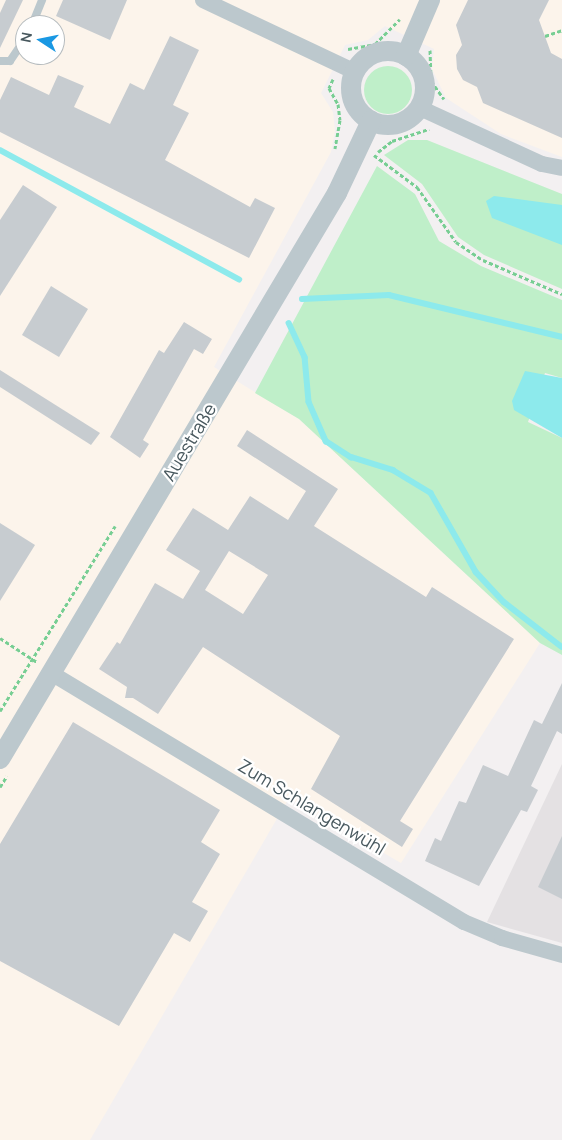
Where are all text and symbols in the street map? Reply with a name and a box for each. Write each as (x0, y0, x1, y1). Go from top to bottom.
north arrow (15, 15, 65, 65)
text: N (15, 30, 36, 44)
street label: Auestraße (157, 399, 221, 485)
street label: Zum Schlangenwühl (234, 754, 390, 860)

